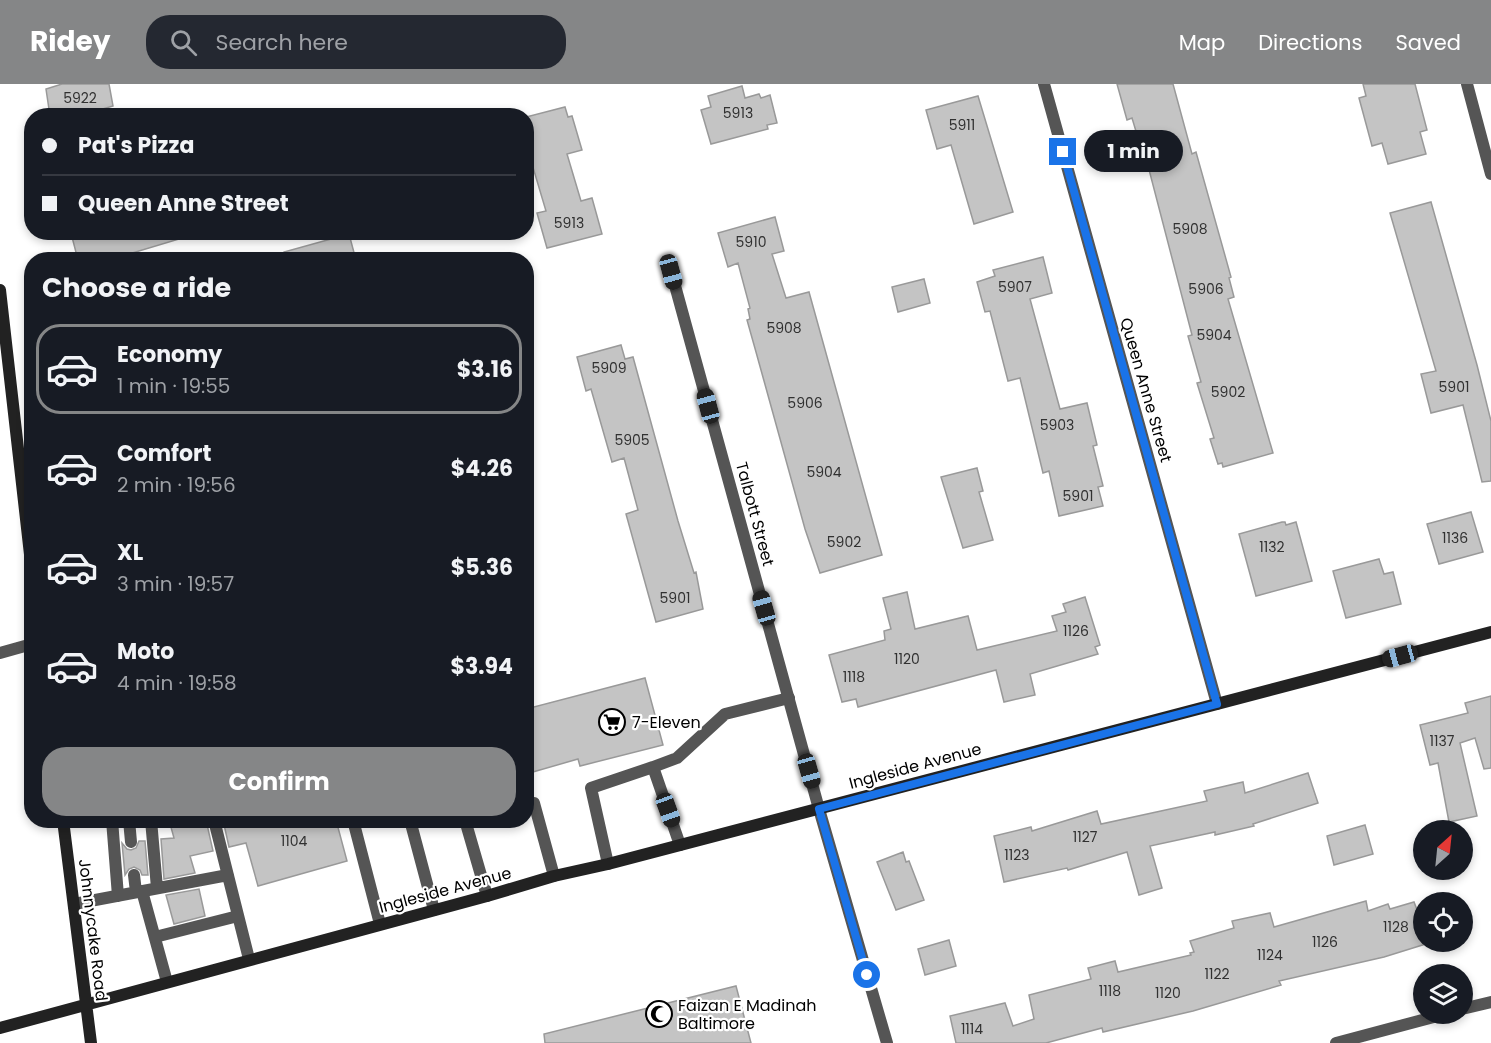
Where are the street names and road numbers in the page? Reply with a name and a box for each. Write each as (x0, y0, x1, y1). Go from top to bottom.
street label: Queen Anne Street (1114, 315, 1178, 465)
street label: Talbott Street (730, 459, 780, 569)
street label: Ingleside Avenue (846, 737, 984, 795)
street label: Johnnycake Road (73, 858, 113, 1002)
street label: Ingleside Avenue (376, 861, 514, 919)

